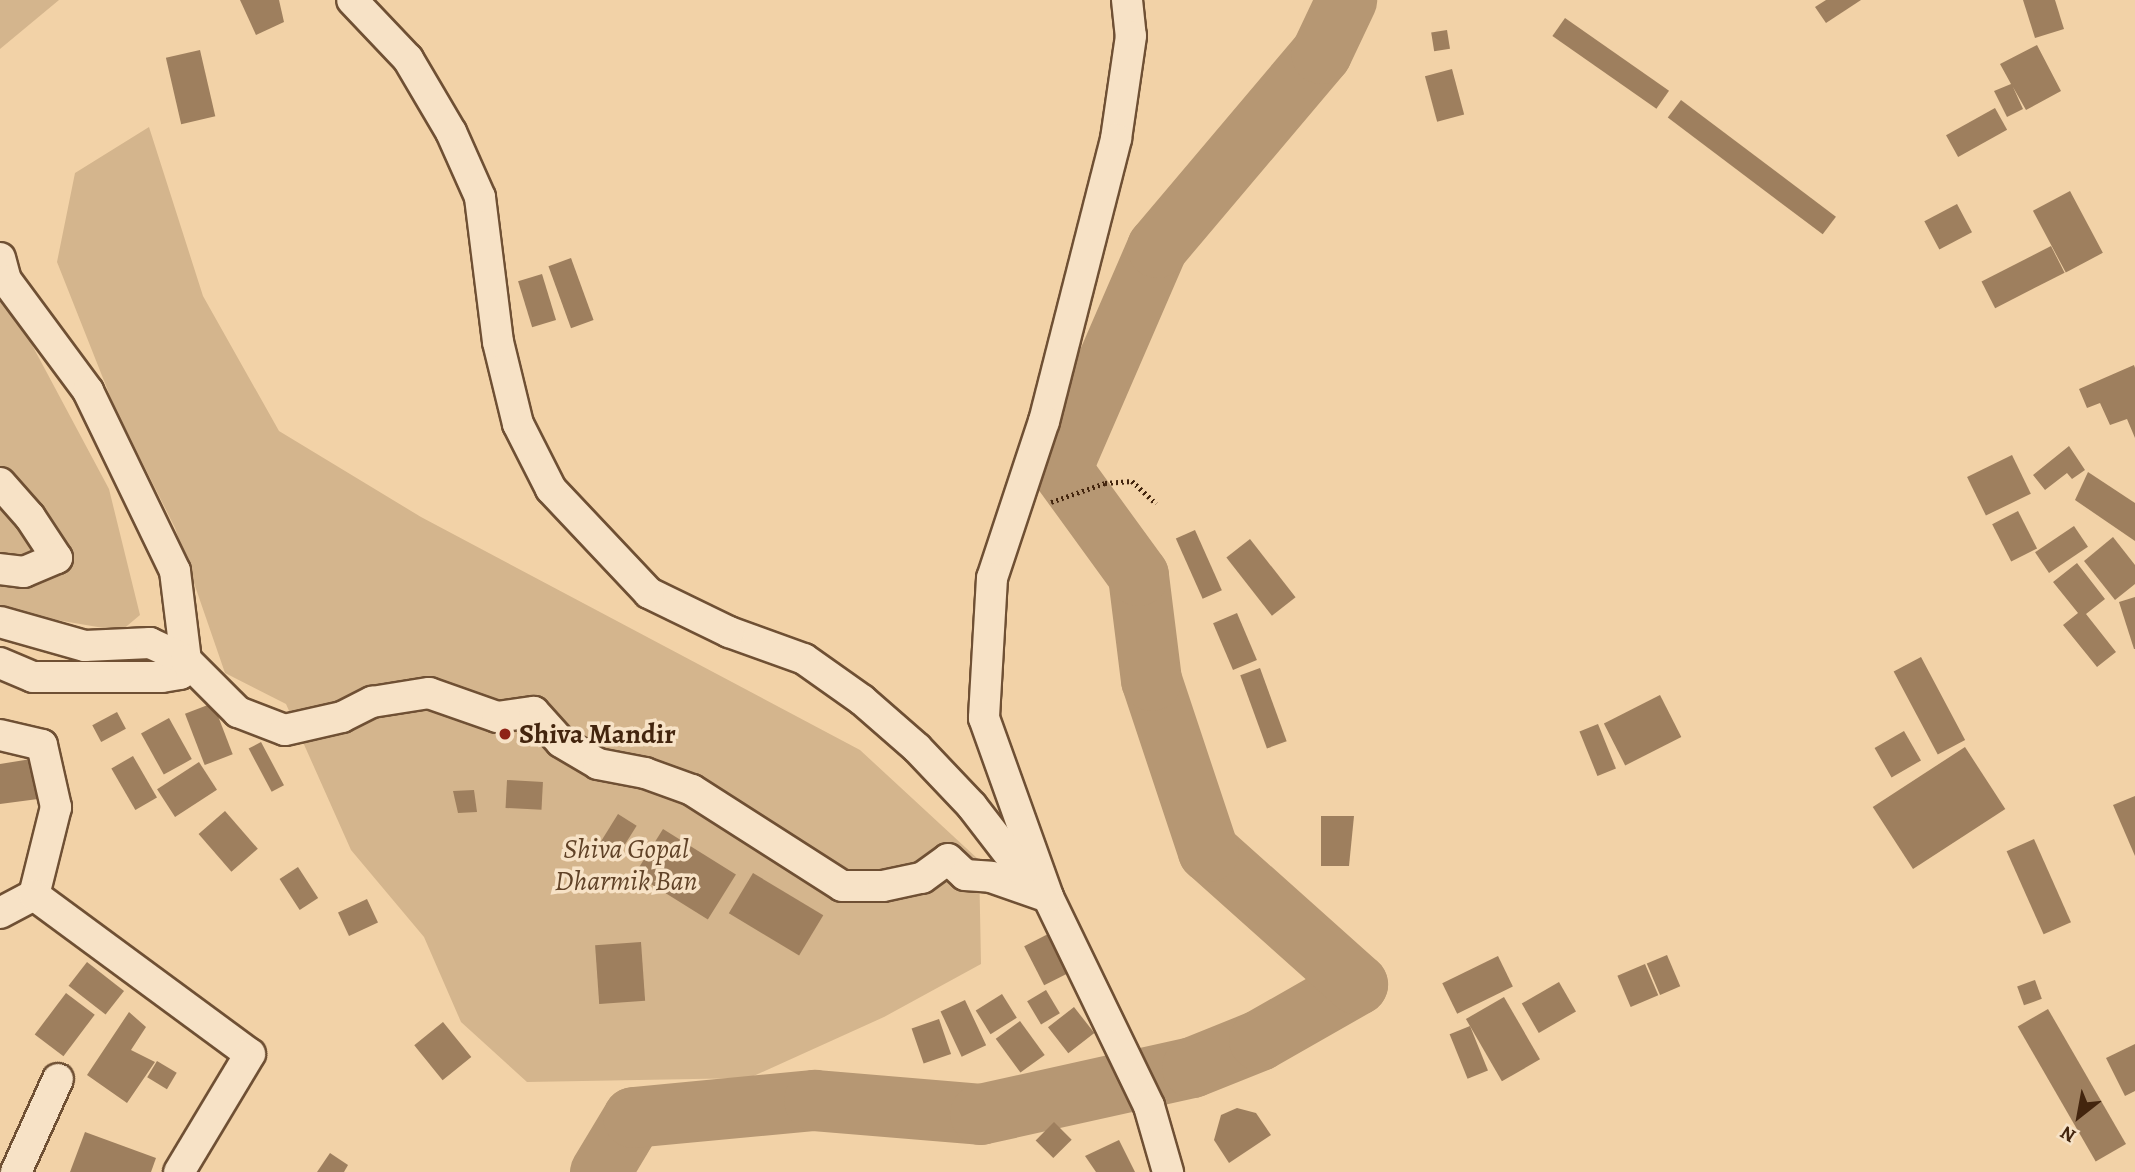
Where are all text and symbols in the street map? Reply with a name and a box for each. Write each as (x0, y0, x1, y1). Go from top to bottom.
place label: Shiva Mandir (519, 717, 676, 751)
marker: Shiva Mandir (497, 726, 513, 742)
park label: Shiva Gopal Dharmik Ban (555, 832, 697, 898)
north arrow (2044, 1081, 2114, 1151)
text: N (2056, 1119, 2081, 1149)

